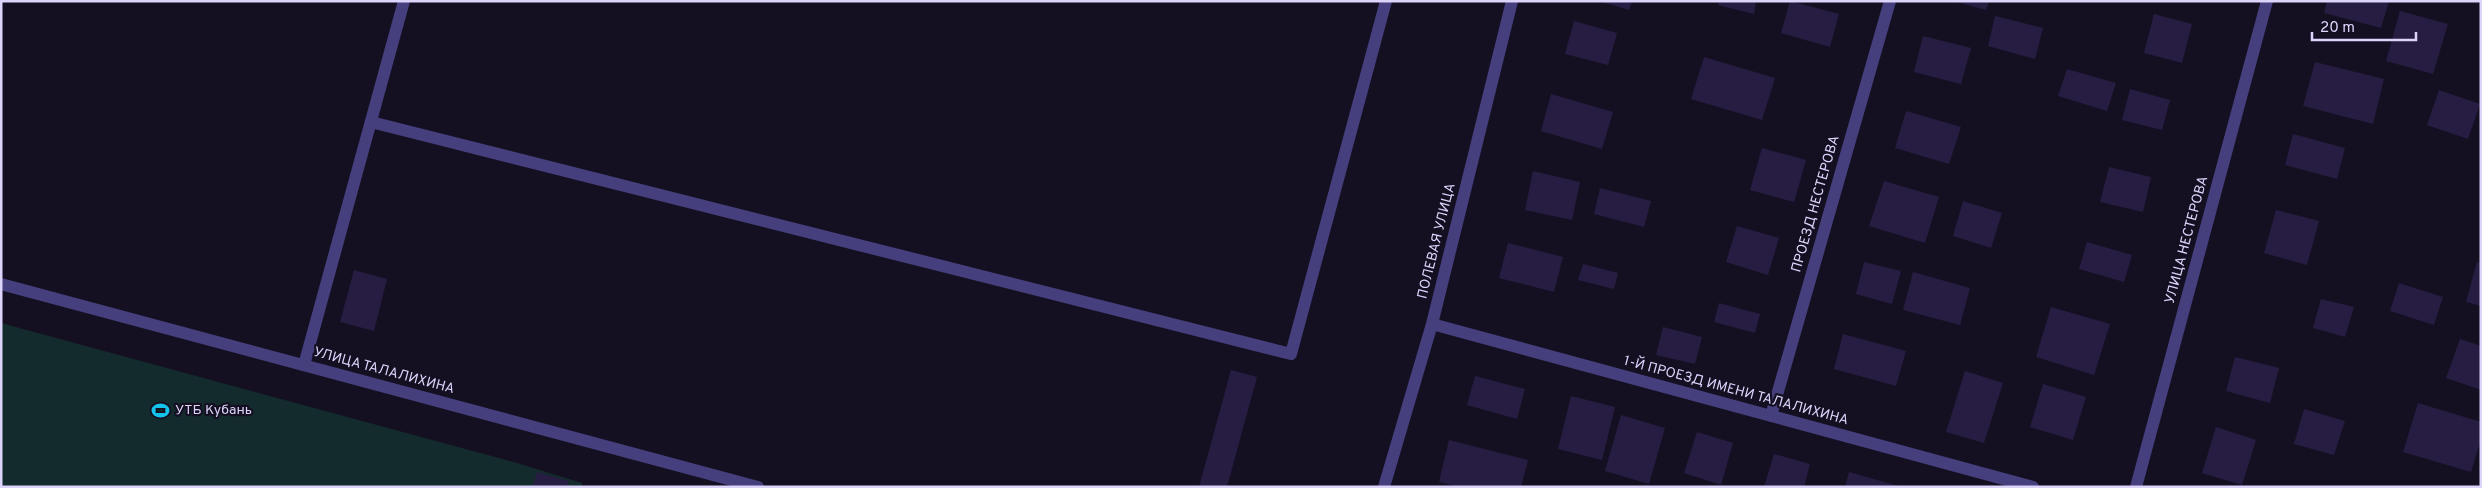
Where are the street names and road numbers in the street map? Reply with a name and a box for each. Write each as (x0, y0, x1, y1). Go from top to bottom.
street label: ПРОЕЗД НЕСТЕРОВА (1788, 134, 1844, 274)
street label: УЛИЦА НЕСТЕРОВА (2162, 174, 2212, 306)
street label: ПОЛЕВАЯ УЛИЦА (1414, 181, 1460, 301)
street label: УЛИЦА ТАЛАЛИХИНА (312, 344, 456, 398)
street label: 1-Й ПРОЕЗД ИМЕНИ ТАЛАЛИХИНА (1622, 352, 1850, 429)

